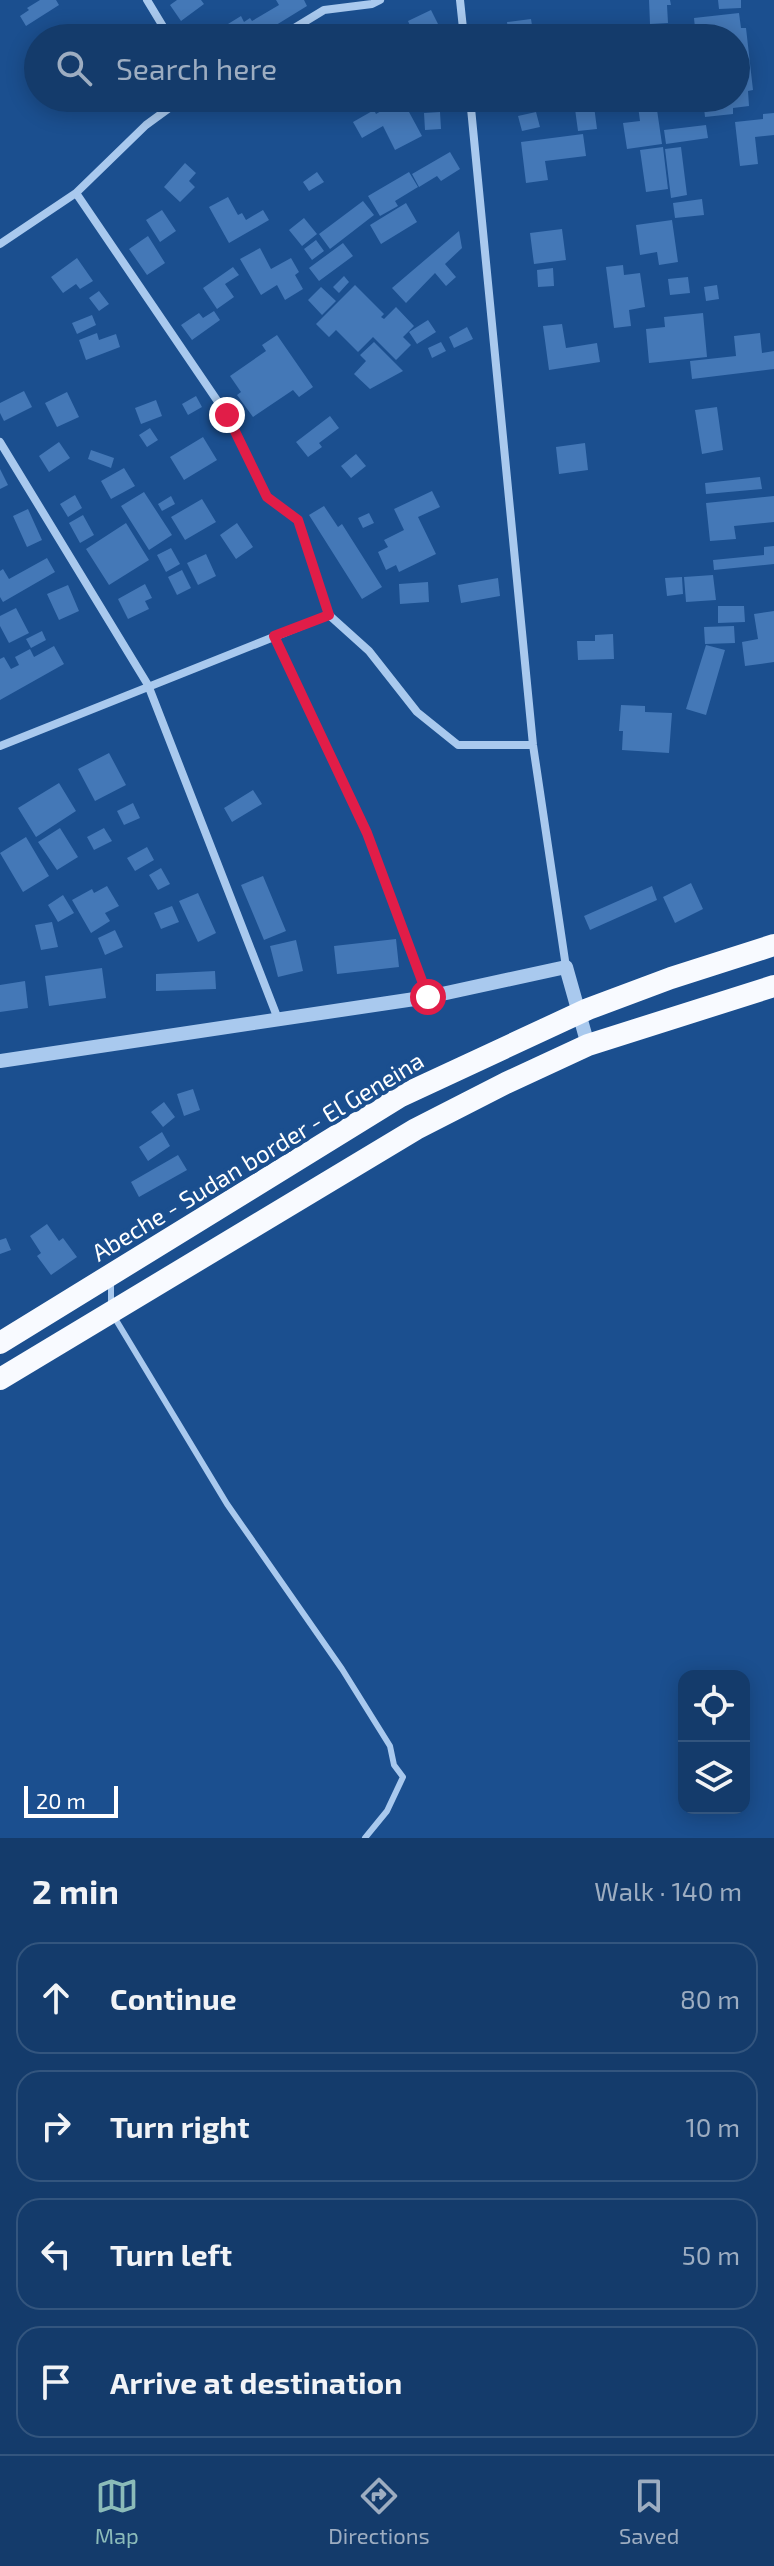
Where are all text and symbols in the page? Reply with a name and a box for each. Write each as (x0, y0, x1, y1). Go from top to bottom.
search box (24, 24, 750, 112)
icon: search (52, 46, 96, 90)
text: Search here (116, 50, 277, 86)
route end (209, 397, 245, 433)
route start (410, 979, 446, 1015)
street label: Abeche - Sudan border - El Geneina (86, 1045, 428, 1267)
map controls (678, 1670, 750, 1814)
button: locate (678, 1670, 750, 1742)
button: layers (678, 1742, 750, 1814)
scale bar (24, 1782, 118, 1818)
text: 20 m (36, 1787, 86, 1813)
text: 2 min (32, 1870, 119, 1911)
text: Walk · 140 m (594, 1875, 742, 1906)
icon: ahead (34, 1976, 78, 2020)
text: Continue (110, 1980, 237, 2016)
text: 80 m (680, 1983, 740, 2014)
icon: right (34, 2104, 78, 2148)
text: Turn right (110, 2108, 250, 2144)
text: 10 m (685, 2111, 740, 2142)
icon: left (34, 2232, 78, 2276)
text: Turn left (110, 2236, 232, 2272)
text: 50 m (682, 2239, 740, 2270)
icon: arrive (34, 2360, 78, 2404)
text: Arrive at destination (110, 2364, 402, 2400)
tab: Map (95, 2474, 139, 2548)
tab: Directions (328, 2474, 430, 2548)
tab: Saved (619, 2474, 679, 2548)

